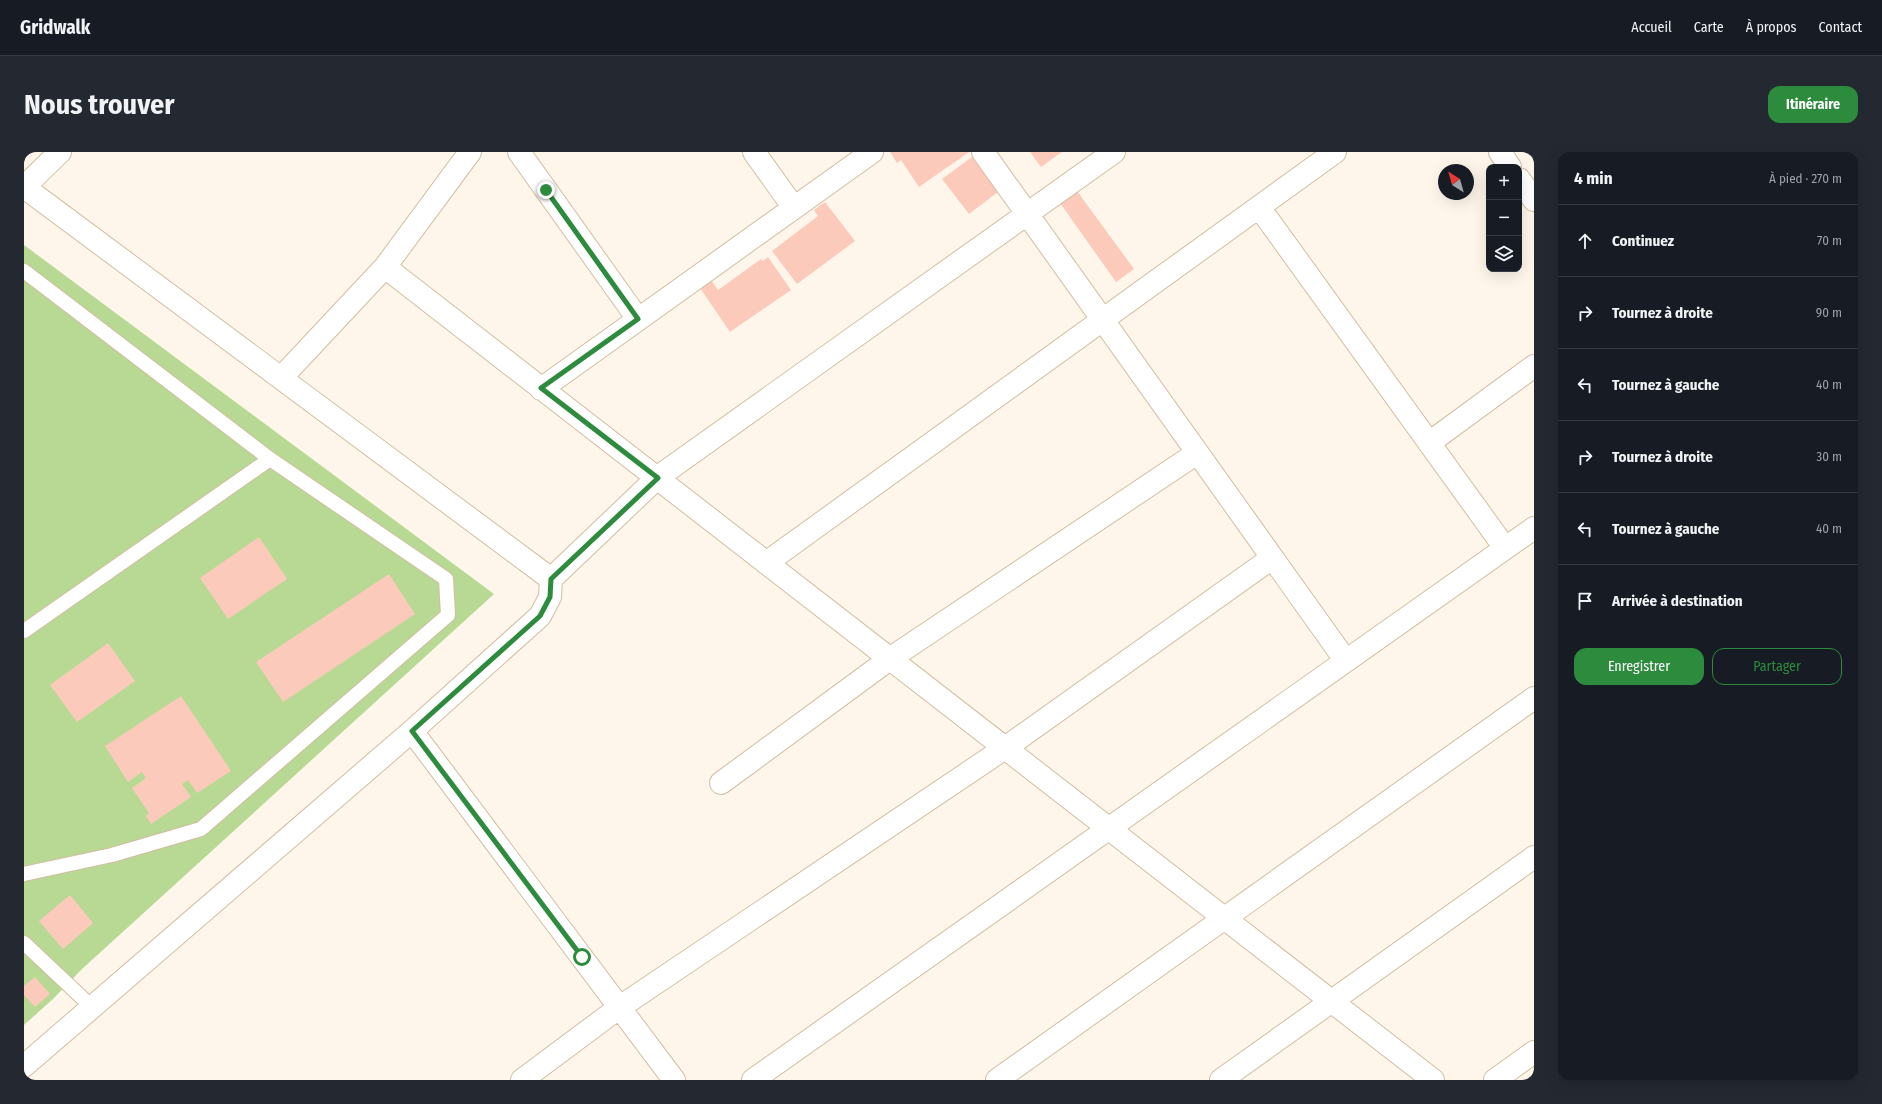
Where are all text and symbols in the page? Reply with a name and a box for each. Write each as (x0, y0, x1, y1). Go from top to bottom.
text: Gridwalk (20, 16, 90, 39)
text: Accueil (1631, 19, 1672, 36)
text: Carte (1694, 19, 1724, 36)
text: À propos (1746, 19, 1797, 36)
text: Contact (1819, 19, 1862, 36)
button: Itinéraire (1768, 86, 1858, 123)
text: Nous trouver (24, 88, 175, 121)
north arrow (1438, 164, 1474, 200)
map controls (1486, 164, 1522, 272)
button: + (1486, 164, 1522, 200)
text: 4 min (1574, 168, 1613, 189)
text: À pied · 270 m (1769, 171, 1842, 186)
route end (537, 181, 555, 199)
button: − (1486, 200, 1522, 236)
icon: ahead (1574, 230, 1596, 252)
text: Continuez (1612, 232, 1674, 250)
text: 70 m (1817, 233, 1842, 248)
button: layers (1486, 236, 1522, 272)
icon: right (1574, 302, 1596, 324)
text: Tournez à droite (1612, 304, 1713, 322)
text: 90 m (1816, 305, 1842, 320)
icon: left (1574, 374, 1596, 396)
text: Tournez à gauche (1612, 376, 1719, 394)
text: 40 m (1816, 377, 1842, 392)
icon: right (1574, 446, 1596, 468)
text: Tournez à droite (1612, 448, 1713, 466)
text: 30 m (1816, 449, 1842, 464)
icon: left (1574, 518, 1596, 540)
text: Tournez à gauche (1612, 520, 1719, 538)
text: 40 m (1816, 521, 1842, 536)
icon: arrive (1574, 590, 1596, 612)
text: Arrivée à destination (1612, 592, 1743, 610)
button: Enregistrer (1574, 648, 1704, 685)
button: Partager (1712, 648, 1842, 685)
route start (573, 948, 591, 966)

